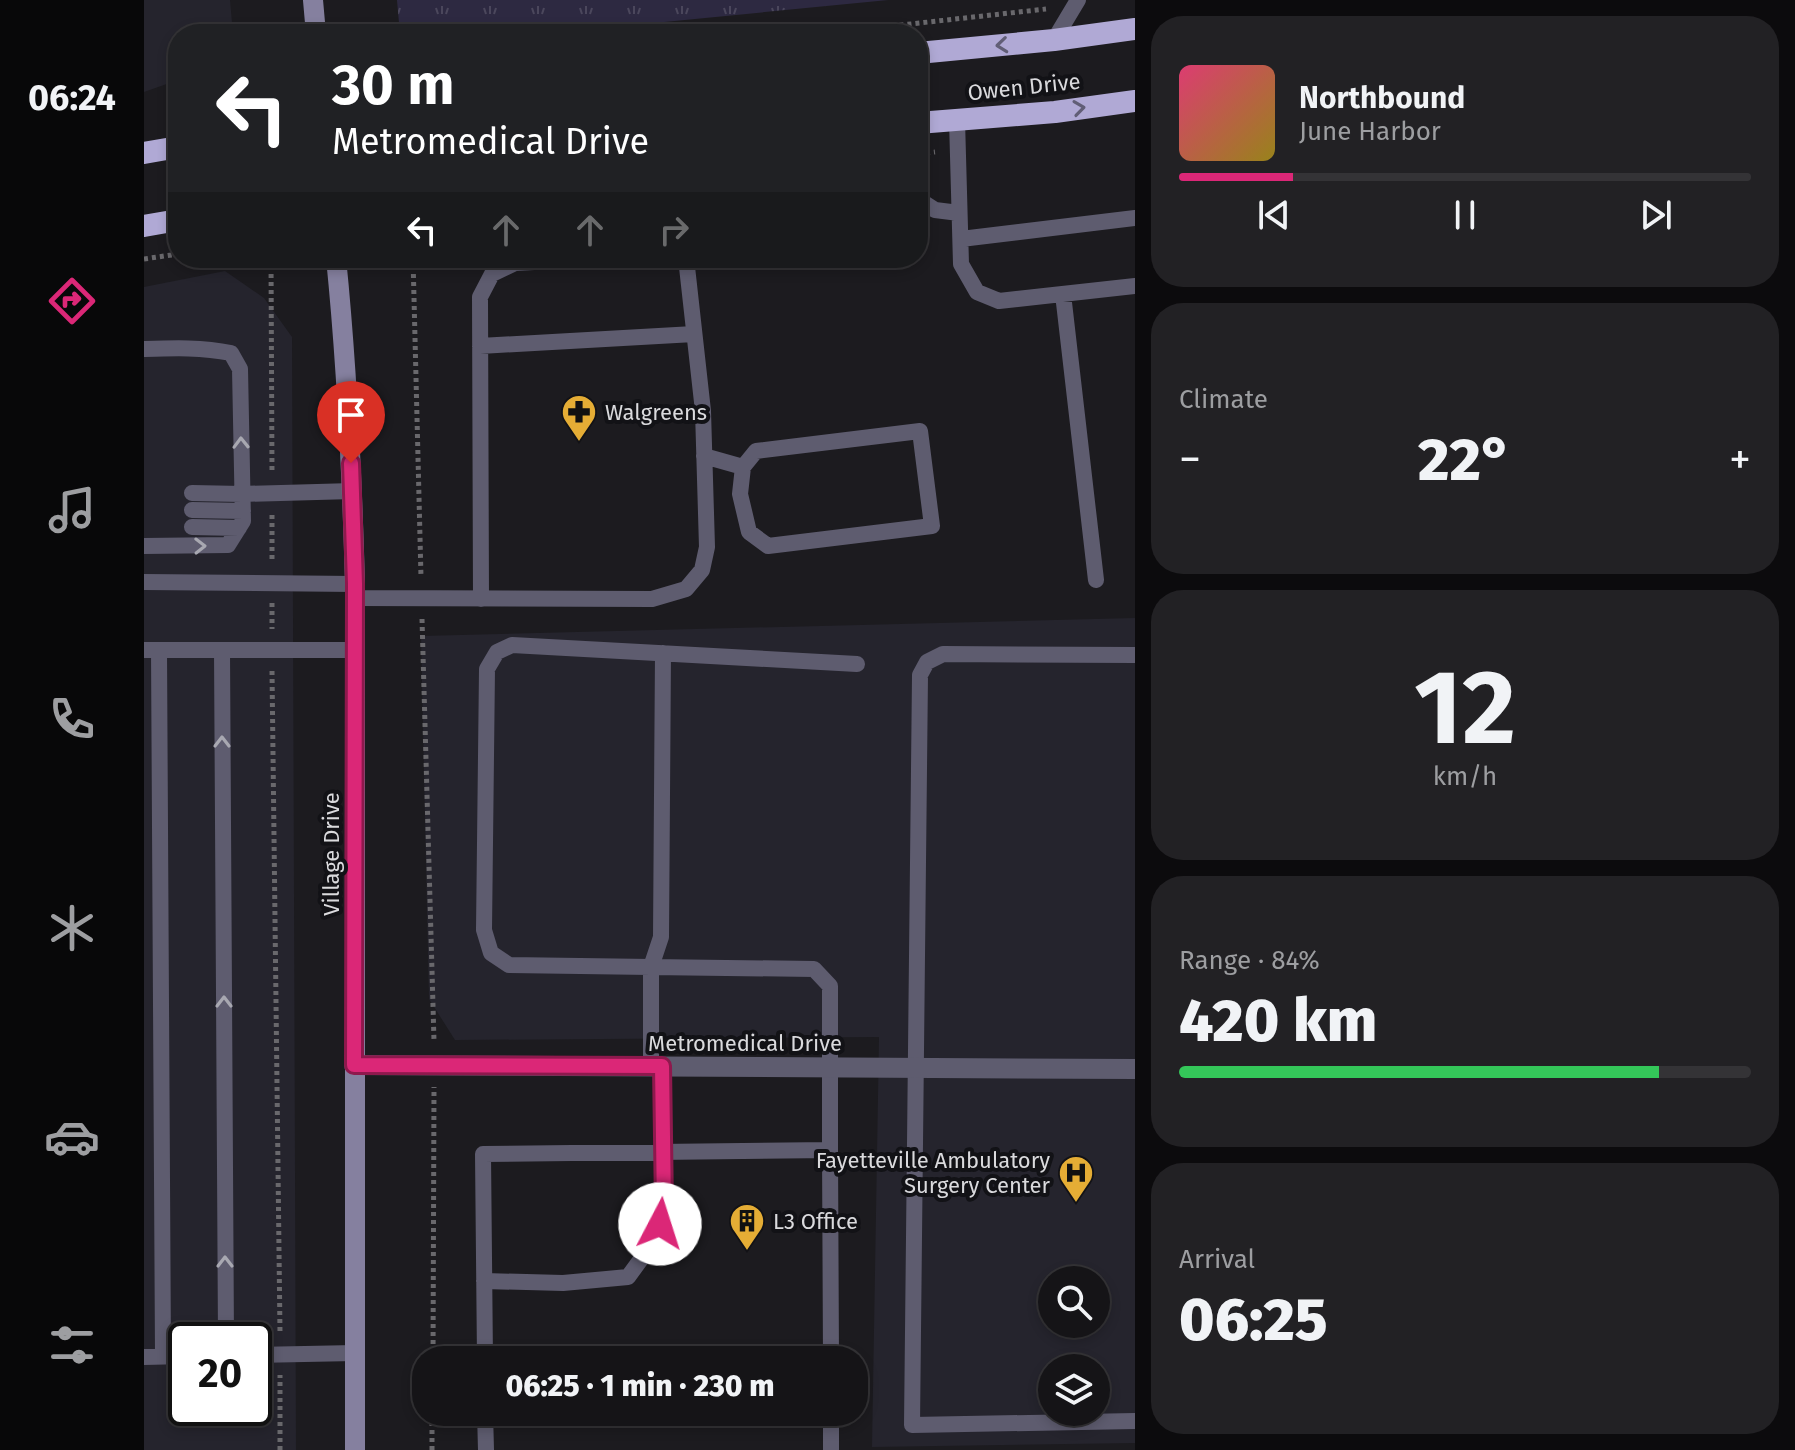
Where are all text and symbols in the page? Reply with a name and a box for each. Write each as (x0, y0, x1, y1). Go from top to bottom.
one-way arrow (995, 36, 1008, 53)
text: 30 m (332, 52, 454, 119)
icon: left (200, 56, 304, 160)
street label: Owen Drive (966, 68, 1082, 106)
text: 06:24 (28, 76, 116, 120)
text: Northbound (1299, 80, 1465, 116)
one-way arrow (1073, 100, 1086, 117)
text: June Harbor (1299, 116, 1441, 147)
text: Metromedical Drive (332, 120, 649, 164)
icon: previous (1252, 193, 1296, 237)
icon: pause (1443, 193, 1487, 237)
icon: next (1634, 193, 1678, 237)
icon: left (400, 208, 444, 252)
icon: ahead (484, 208, 528, 252)
icon: ahead (568, 208, 612, 252)
icon: right (652, 208, 696, 252)
icon: directions (44, 273, 100, 329)
pin (317, 381, 385, 463)
text: Climate (1179, 384, 1268, 415)
icon: arrive (329, 393, 373, 437)
pharmacy icon: Walgreens (560, 393, 598, 443)
place label: Walgreens (605, 399, 707, 426)
text: 22° (1418, 424, 1512, 496)
text: − (1179, 433, 1201, 486)
text: + (1729, 433, 1751, 486)
one-way arrow (233, 436, 250, 449)
icon: music (44, 482, 100, 538)
one-way arrow (194, 537, 207, 554)
text: 12 (1414, 646, 1516, 771)
icon: phone (44, 691, 100, 747)
one-way arrow (213, 735, 231, 748)
text: km/h (1433, 761, 1497, 792)
street label: Village Drive (318, 792, 345, 916)
icon: climate (44, 900, 100, 956)
text: Range · 84% (1179, 945, 1320, 976)
text: 420 km (1179, 985, 1377, 1057)
one-way arrow (215, 995, 233, 1008)
street label: Metromedical Drive (648, 1030, 842, 1057)
icon: car (44, 1109, 100, 1165)
place label: Fayetteville Ambulatory Surgery Center (816, 1147, 1050, 1199)
hospital icon: Fayetteville Ambulatory Surgery Center (1057, 1154, 1095, 1204)
position arrow (618, 1182, 702, 1266)
building icon: L3 Office (728, 1202, 766, 1252)
place label: L3 Office (773, 1208, 858, 1235)
text: Arrival (1179, 1244, 1255, 1275)
one-way arrow (216, 1255, 234, 1268)
map controls (1038, 1266, 1110, 1426)
button: search (1038, 1266, 1110, 1338)
text: 06:25 (1179, 1284, 1328, 1356)
icon: filters (44, 1317, 100, 1373)
speed limit sign: 20 (168, 1322, 272, 1426)
button: layers (1038, 1354, 1110, 1426)
text: 06:25 · 1 min · 230 m (505, 1368, 775, 1404)

